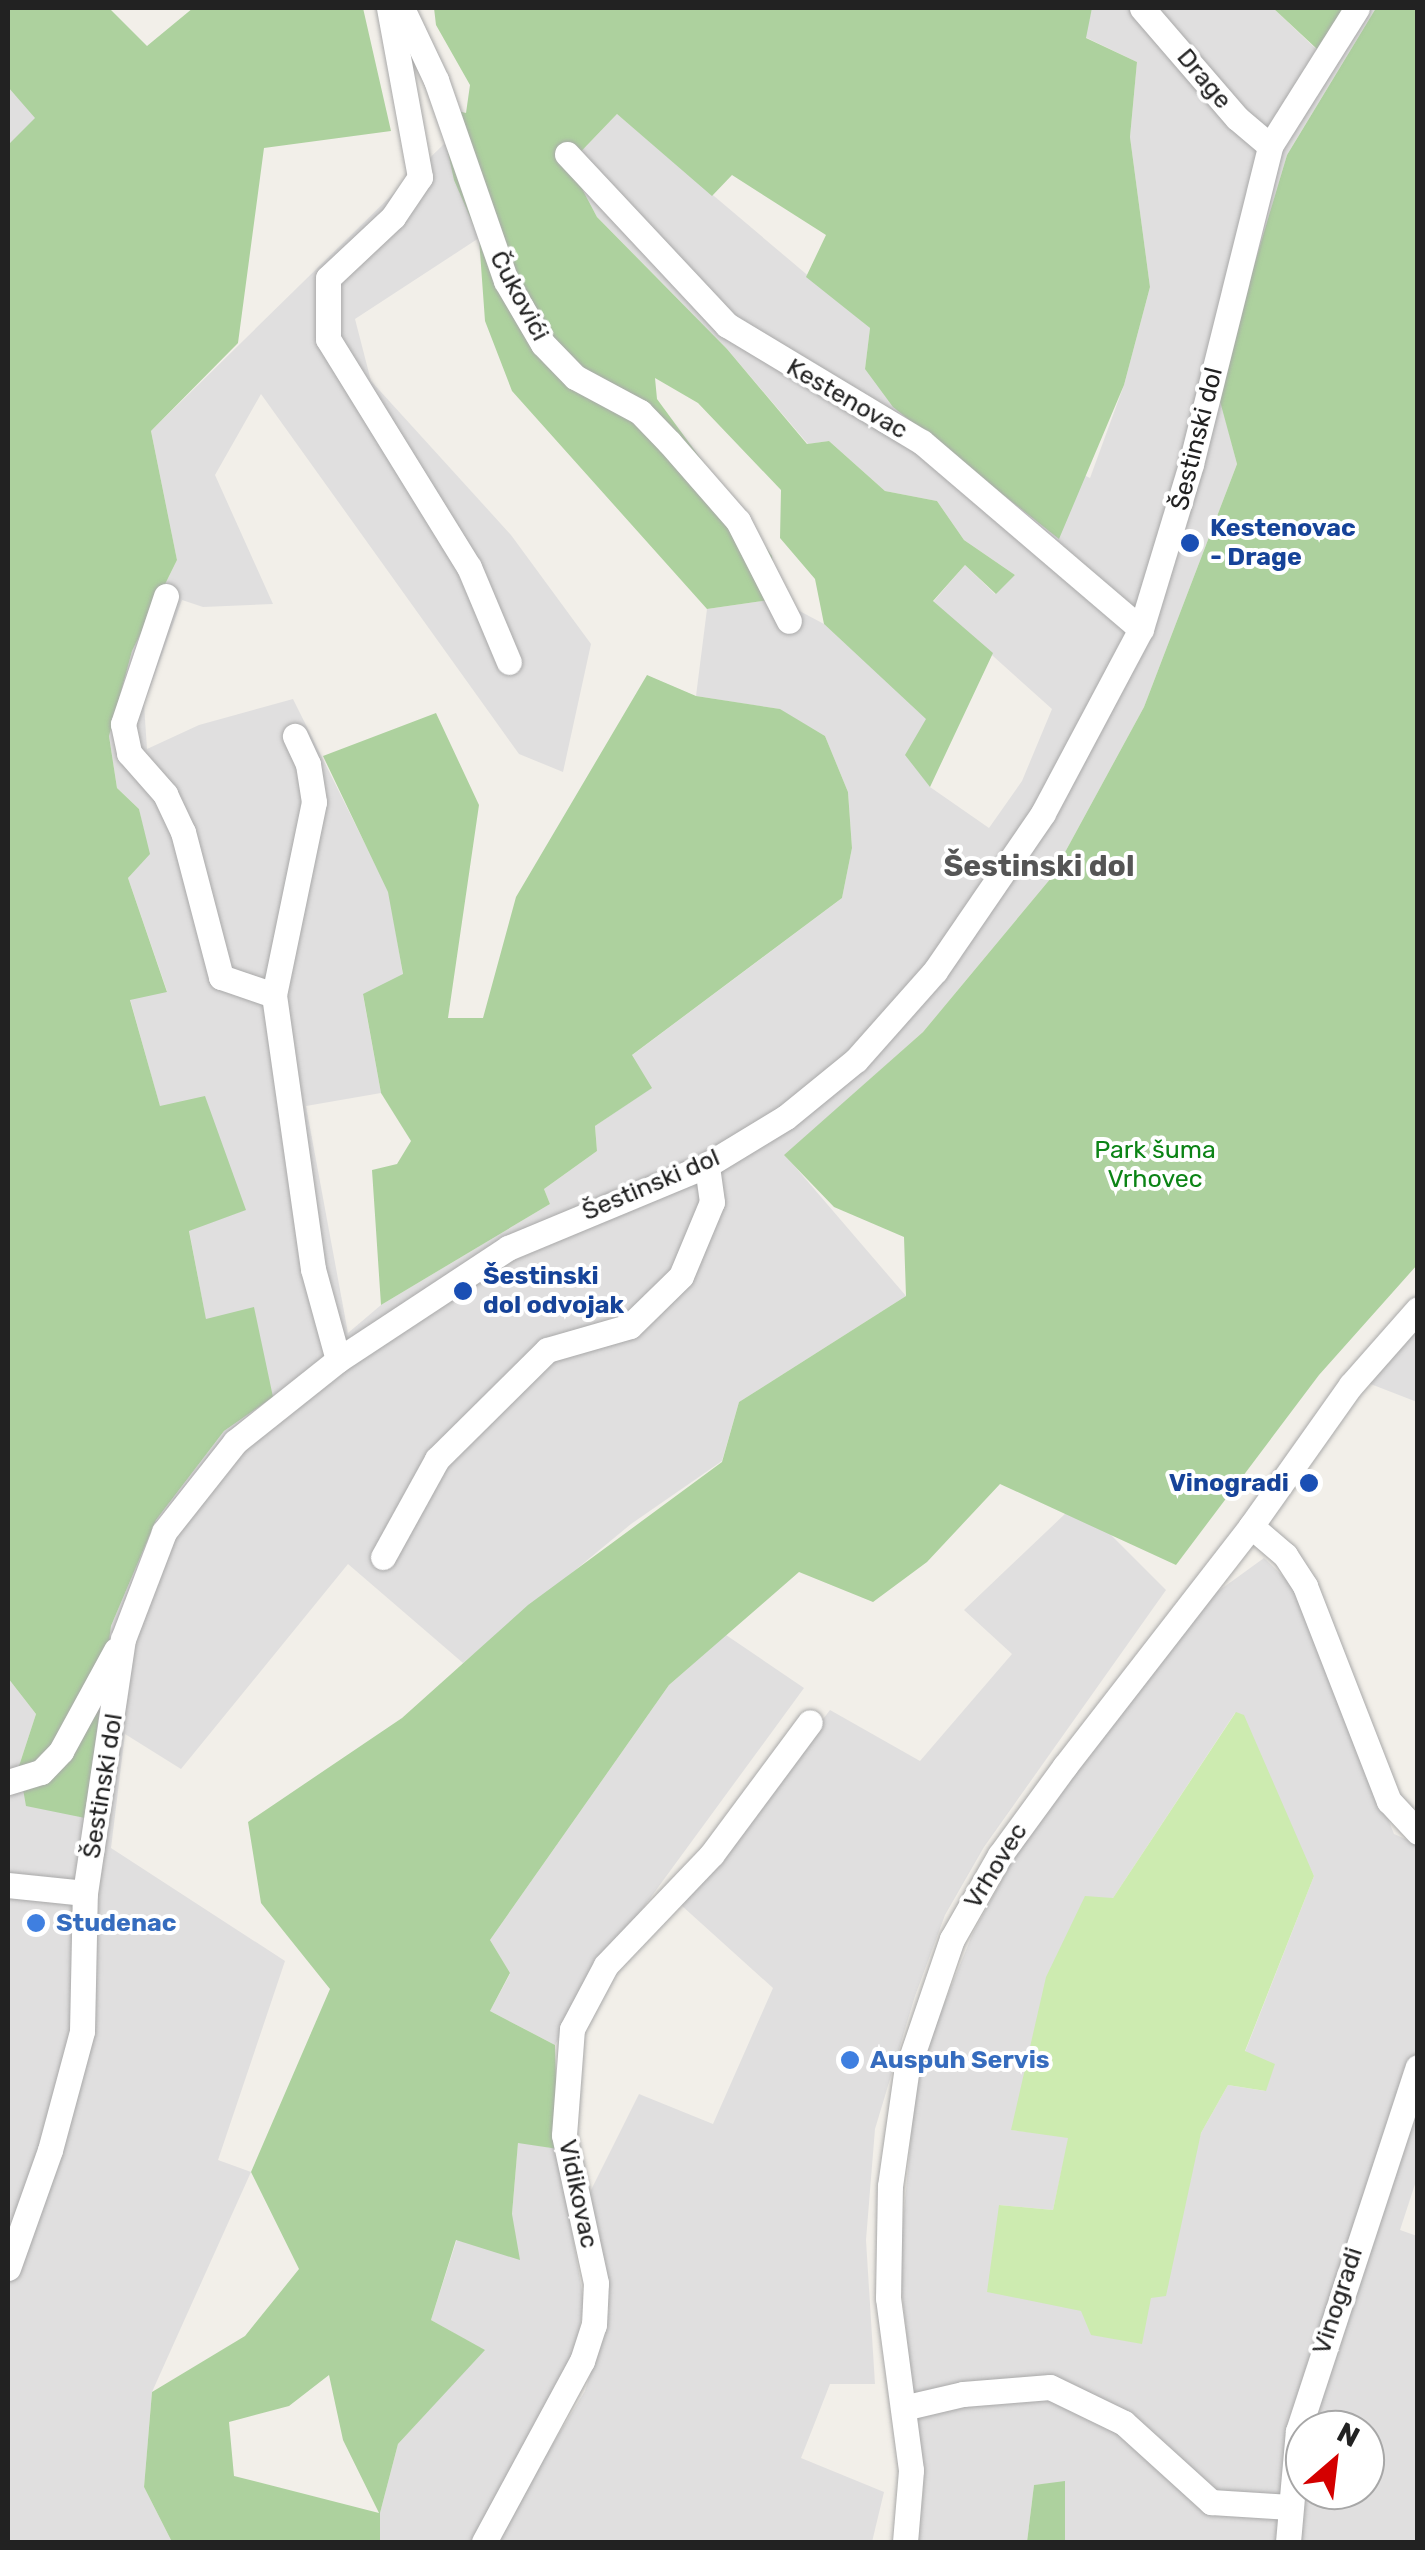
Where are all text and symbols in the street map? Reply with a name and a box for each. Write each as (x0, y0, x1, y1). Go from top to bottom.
street label: Drage (1170, 43, 1238, 115)
street label: Čukovići (483, 246, 555, 346)
street label: Kestenovac (781, 352, 913, 446)
street label: Šestinski dol (1165, 364, 1229, 514)
place label: Kestenovac - Drage (1210, 514, 1356, 573)
marker: Kestenovac - Drage (1179, 532, 1201, 554)
district label: Šestinski dol (943, 848, 1135, 884)
park label: Park šuma Vrhovec (1094, 1136, 1216, 1195)
street label: Šestinski dol (578, 1143, 724, 1227)
place label: Šestinski dol odvojak (483, 1262, 624, 1321)
marker: Šestinski dol odvojak (452, 1280, 474, 1302)
place label: Vinogradi (1169, 1468, 1289, 1498)
marker: Vinogradi (1298, 1472, 1320, 1494)
street label: Šestinski dol (77, 1711, 129, 1861)
street label: Vrhovec (958, 1818, 1034, 1914)
place label: Studenac (56, 1908, 176, 1938)
marker: Studenac (25, 1912, 47, 1934)
place label: Auspuh Servis (870, 2045, 1050, 2075)
marker: Auspuh Servis (839, 2049, 861, 2071)
street label: Vidikovac (552, 2137, 604, 2251)
street label: Vinogradi (1307, 2244, 1369, 2358)
north arrow (1285, 2410, 1385, 2510)
text: N (1332, 2416, 1365, 2454)

